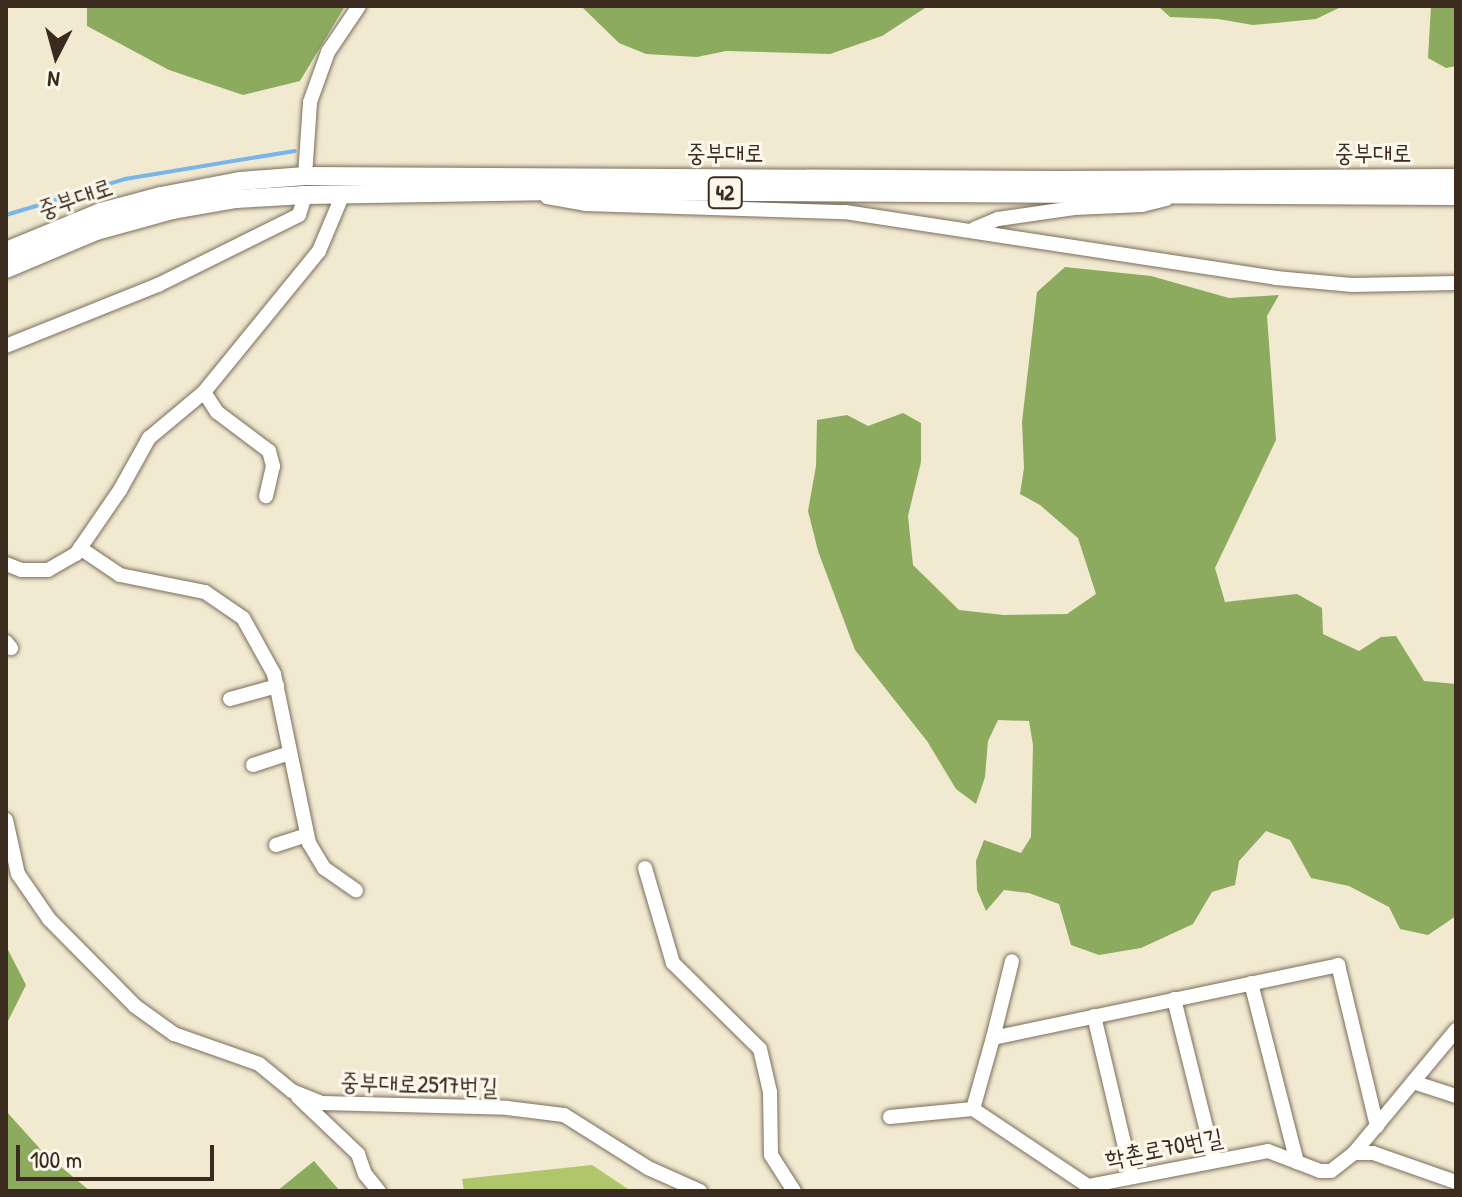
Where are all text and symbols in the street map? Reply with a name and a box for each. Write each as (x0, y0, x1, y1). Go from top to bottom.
north arrow (16, 16, 96, 96)
text: N (46, 64, 61, 95)
street label: 중부대로 (686, 139, 764, 167)
street label: 중부대로 (1334, 139, 1412, 167)
street label: 중부대로 (34, 172, 116, 224)
road number: 42 (707, 175, 743, 211)
street label: 중부대로2517번길 (340, 1067, 498, 1101)
street label: 학촌로70번길 (1103, 1122, 1225, 1174)
scale bar (20, 1129, 218, 1179)
text: 100 m (30, 1143, 82, 1175)

